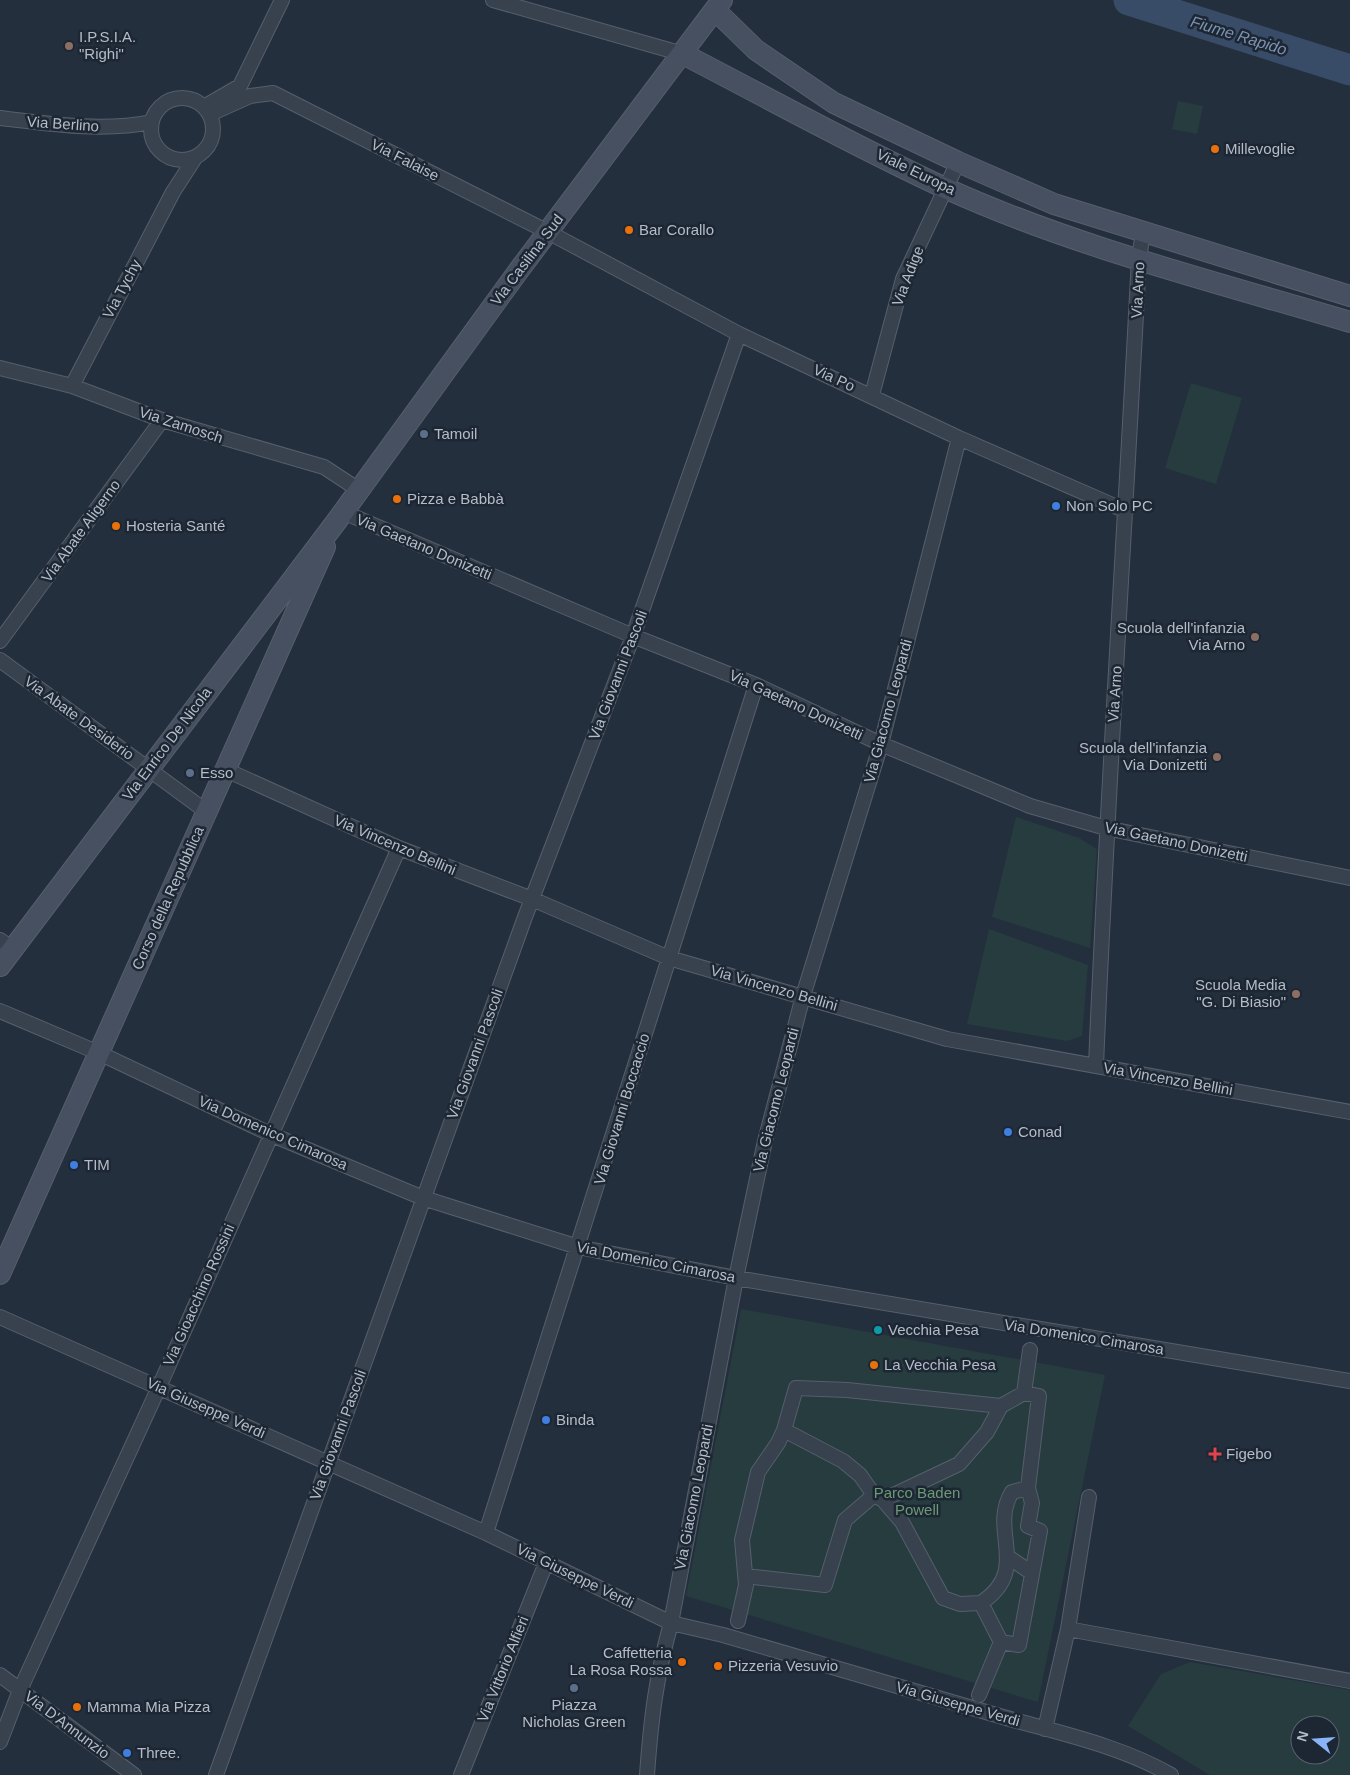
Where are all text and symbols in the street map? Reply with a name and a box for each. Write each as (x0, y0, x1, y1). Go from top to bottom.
water label: Fiume Rapido (1189, 13, 1289, 58)
place label: I.P.S.I.A. "Righi" (79, 28, 136, 62)
marker: I.P.S.I.A. "Righi" (63, 40, 75, 52)
street label: Via Berlino (26, 113, 100, 135)
street label: Via Falaise (368, 135, 442, 184)
place label: Millevoglie (1225, 140, 1295, 157)
marker: Millevoglie (1209, 143, 1221, 155)
street label: Viale Europa (874, 145, 959, 198)
street label: Via Casilina Sud (487, 211, 566, 309)
place label: Bar Corallo (639, 221, 714, 238)
marker: Bar Corallo (623, 224, 635, 236)
street label: Via Adige (888, 243, 927, 308)
street label: Via Tychy (99, 256, 144, 321)
street label: Via Arno (1128, 261, 1147, 319)
street label: Via Po (811, 361, 858, 395)
street label: Via Zamosch (137, 403, 225, 446)
place label: Tamoil (434, 425, 477, 442)
marker: Tamoil (418, 428, 430, 440)
street label: Via Abate Aligerno (38, 476, 123, 585)
place label: Pizza e Babbà (407, 490, 504, 507)
marker: Pizza e Babbà (391, 493, 403, 505)
place label: Non Solo PC (1066, 497, 1153, 514)
marker: Non Solo PC (1050, 500, 1062, 512)
street label: Via Gaetano Donizetti (354, 510, 495, 583)
place label: Hosteria Santé (126, 517, 225, 534)
marker: Hosteria Santé (110, 520, 122, 532)
street label: Via Giovanni Pascoli (585, 608, 650, 742)
place label: Scuola dell'infanzia Via Arno (1117, 619, 1246, 653)
marker: Scuola dell'infanzia Via Arno (1249, 631, 1261, 643)
street label: Via Giacomo Leopardi (860, 637, 915, 785)
street label: Via Arno (1104, 665, 1125, 723)
street label: Via Gaetano Donizetti (727, 666, 866, 743)
street label: Via Abate Desiderio (21, 672, 137, 763)
street label: Via Enrico De Nicola (118, 683, 215, 804)
place label: Scuola dell'infanzia Via Donizetti (1079, 739, 1208, 773)
marker: Scuola dell'infanzia Via Donizetti (1211, 751, 1223, 763)
place label: Esso (200, 764, 233, 781)
marker: Esso (184, 767, 196, 779)
street label: Via Vincenzo Bellini (331, 811, 459, 878)
street label: Via Gaetano Donizetti (1103, 818, 1249, 865)
street label: Corso della Repubblica (128, 823, 207, 972)
street label: Via Vincenzo Bellini (709, 961, 840, 1014)
place label: Scuola Media "G. Di Biasio" (1195, 976, 1287, 1010)
street label: Via Giovanni Pascoli (443, 986, 506, 1121)
marker: Scuola Media "G. Di Biasio" (1290, 988, 1302, 1000)
street label: Via Giacomo Leopardi (749, 1026, 802, 1174)
street label: Via Giovanni Boccaccio (590, 1031, 653, 1187)
street label: Via Vincenzo Bellini (1102, 1059, 1234, 1098)
street label: Via Domenico Cimarosa (196, 1092, 351, 1173)
place label: Conad (1018, 1123, 1062, 1140)
marker: Conad (1002, 1126, 1014, 1138)
place label: TIM (84, 1156, 110, 1173)
marker: TIM (68, 1159, 80, 1171)
street label: Via Gioacchino Rossini (159, 1221, 238, 1369)
street label: Via Domenico Cimarosa (575, 1238, 738, 1285)
street label: Via Domenico Cimarosa (1003, 1315, 1166, 1358)
place label: Vecchia Pesa (888, 1321, 980, 1338)
marker: Vecchia Pesa (872, 1324, 884, 1336)
place label: La Vecchia Pesa (884, 1356, 996, 1373)
marker: La Vecchia Pesa (868, 1359, 880, 1371)
street label: Via Giovanni Pascoli (306, 1367, 369, 1502)
street label: Via Giuseppe Verdi (144, 1374, 268, 1441)
place label: Binda (556, 1411, 595, 1428)
marker: Binda (540, 1414, 552, 1426)
street label: Via Giacomo Leopardi (671, 1423, 716, 1571)
place label: Figebo (1226, 1445, 1272, 1462)
marker: Figebo (1208, 1447, 1222, 1461)
park label: Parco Baden Powell (874, 1484, 960, 1518)
street label: Via Giuseppe Verdi (514, 1540, 637, 1611)
street label: Via Vittorio Alfieri (474, 1613, 532, 1724)
place label: Caffetteria La Rosa Rossa (569, 1644, 673, 1678)
marker: Caffetteria La Rosa Rossa (676, 1656, 688, 1668)
place label: Pizzeria Vesuvio (728, 1657, 838, 1674)
marker: Pizzeria Vesuvio (712, 1660, 724, 1672)
street label: Via Giuseppe Verdi (894, 1678, 1022, 1729)
marker: Piazza Nicholas Green (568, 1682, 580, 1694)
street label: Via D'Annunzio (22, 1687, 113, 1762)
place label: Piazza Nicholas Green (522, 1696, 626, 1730)
place label: Mamma Mia Pizza (87, 1698, 211, 1715)
marker: Mamma Mia Pizza (71, 1701, 83, 1713)
north arrow (1290, 1715, 1340, 1765)
text: N (1293, 1729, 1312, 1743)
place label: Three. (137, 1744, 180, 1761)
marker: Three. (121, 1747, 133, 1759)

